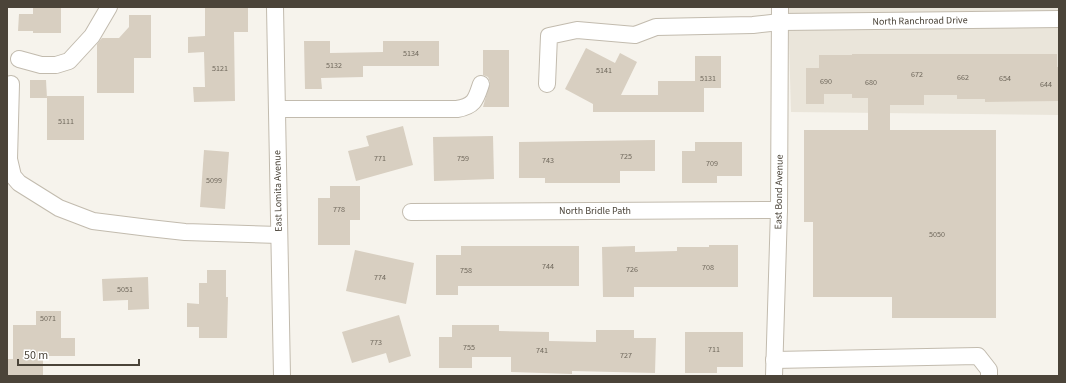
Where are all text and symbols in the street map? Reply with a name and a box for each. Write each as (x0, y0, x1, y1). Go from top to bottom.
street label: North Ranchroad Drive (872, 13, 968, 29)
house number: 5134 (403, 48, 419, 59)
house number: 5132 (326, 60, 342, 71)
house number: 5121 (212, 63, 228, 74)
house number: 5141 (596, 65, 612, 76)
house number: 672 (911, 69, 923, 80)
house number: 662 (957, 72, 969, 83)
house number: 5131 (700, 73, 716, 84)
house number: 654 (999, 73, 1011, 84)
house number: 690 (820, 76, 832, 87)
house number: 680 (865, 77, 877, 88)
house number: 644 (1040, 79, 1052, 90)
house number: 5111 (58, 116, 74, 127)
street label: East Lomita Avenue (270, 150, 286, 232)
house number: 725 (620, 151, 632, 162)
house number: 771 (374, 153, 386, 164)
house number: 759 (457, 153, 469, 164)
street label: East Bond Avenue (771, 154, 787, 230)
house number: 743 (542, 155, 554, 166)
house number: 709 (706, 158, 718, 169)
house number: 5099 (206, 175, 222, 186)
house number: 778 (333, 204, 345, 215)
street label: North Bridle Path (559, 204, 631, 218)
house number: 5050 (929, 229, 945, 240)
house number: 744 (542, 261, 554, 272)
house number: 708 (702, 262, 714, 273)
house number: 726 (626, 264, 638, 275)
house number: 758 (460, 265, 472, 276)
house number: 774 (374, 272, 386, 283)
house number: 5051 (117, 284, 133, 295)
house number: 5071 (40, 313, 56, 324)
house number: 773 (370, 337, 382, 348)
scale bar (18, 341, 139, 367)
house number: 755 (463, 342, 475, 353)
house number: 711 (708, 344, 720, 355)
house number: 741 (536, 345, 548, 356)
text: 50 m (24, 347, 48, 364)
house number: 727 (620, 350, 632, 361)

